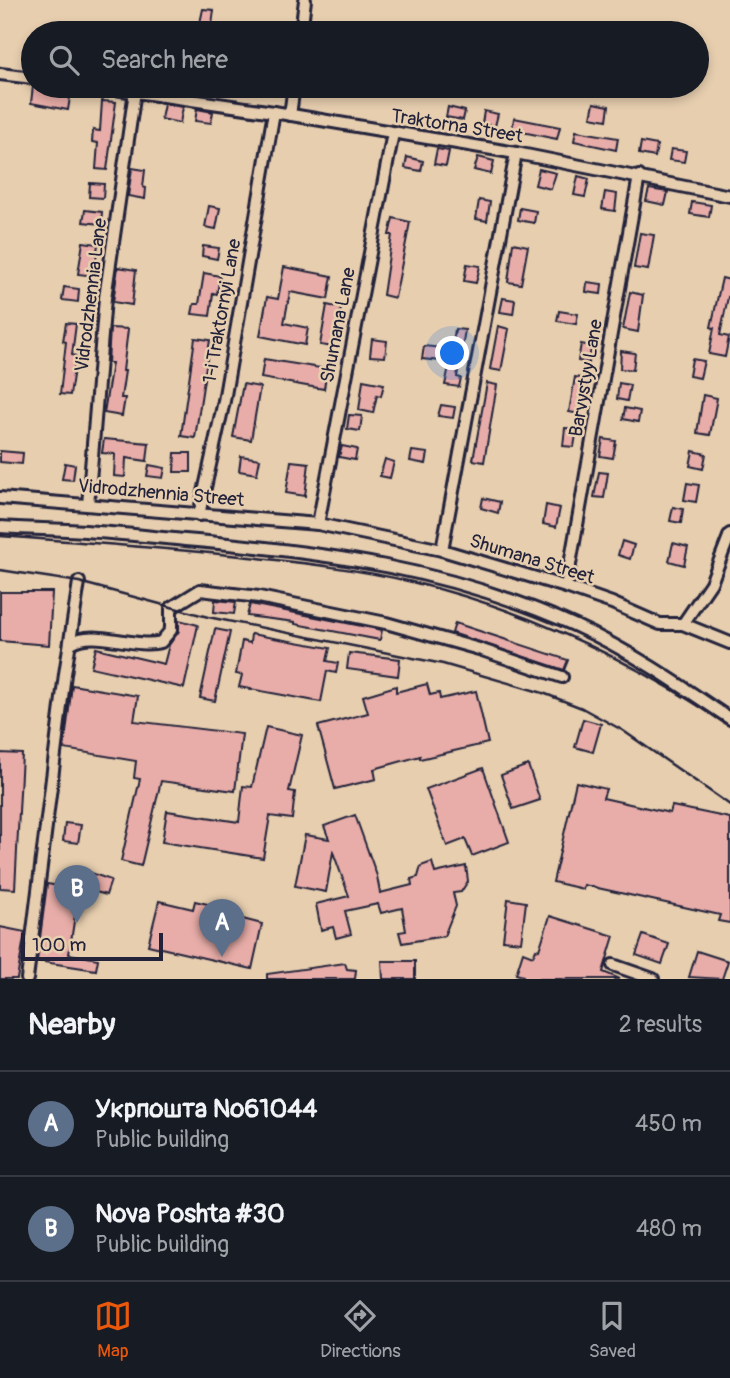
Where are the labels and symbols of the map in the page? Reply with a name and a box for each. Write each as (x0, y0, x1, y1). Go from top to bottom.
street label: Traktorna Street (389, 104, 525, 148)
street label: Vidrodzhennia Lane (70, 216, 112, 373)
street label: 1-i Traktornyi Lane (197, 236, 247, 385)
street label: Shumana Lane (315, 265, 361, 385)
street label: Barvystyy Lane (564, 317, 608, 439)
your location (435, 336, 469, 370)
street label: Vidrodzhennia Street (77, 474, 246, 512)
street label: Shumana Street (467, 529, 598, 589)
pin: B (54, 865, 100, 923)
pin: A (199, 899, 245, 957)
scale bar (21, 930, 163, 962)

